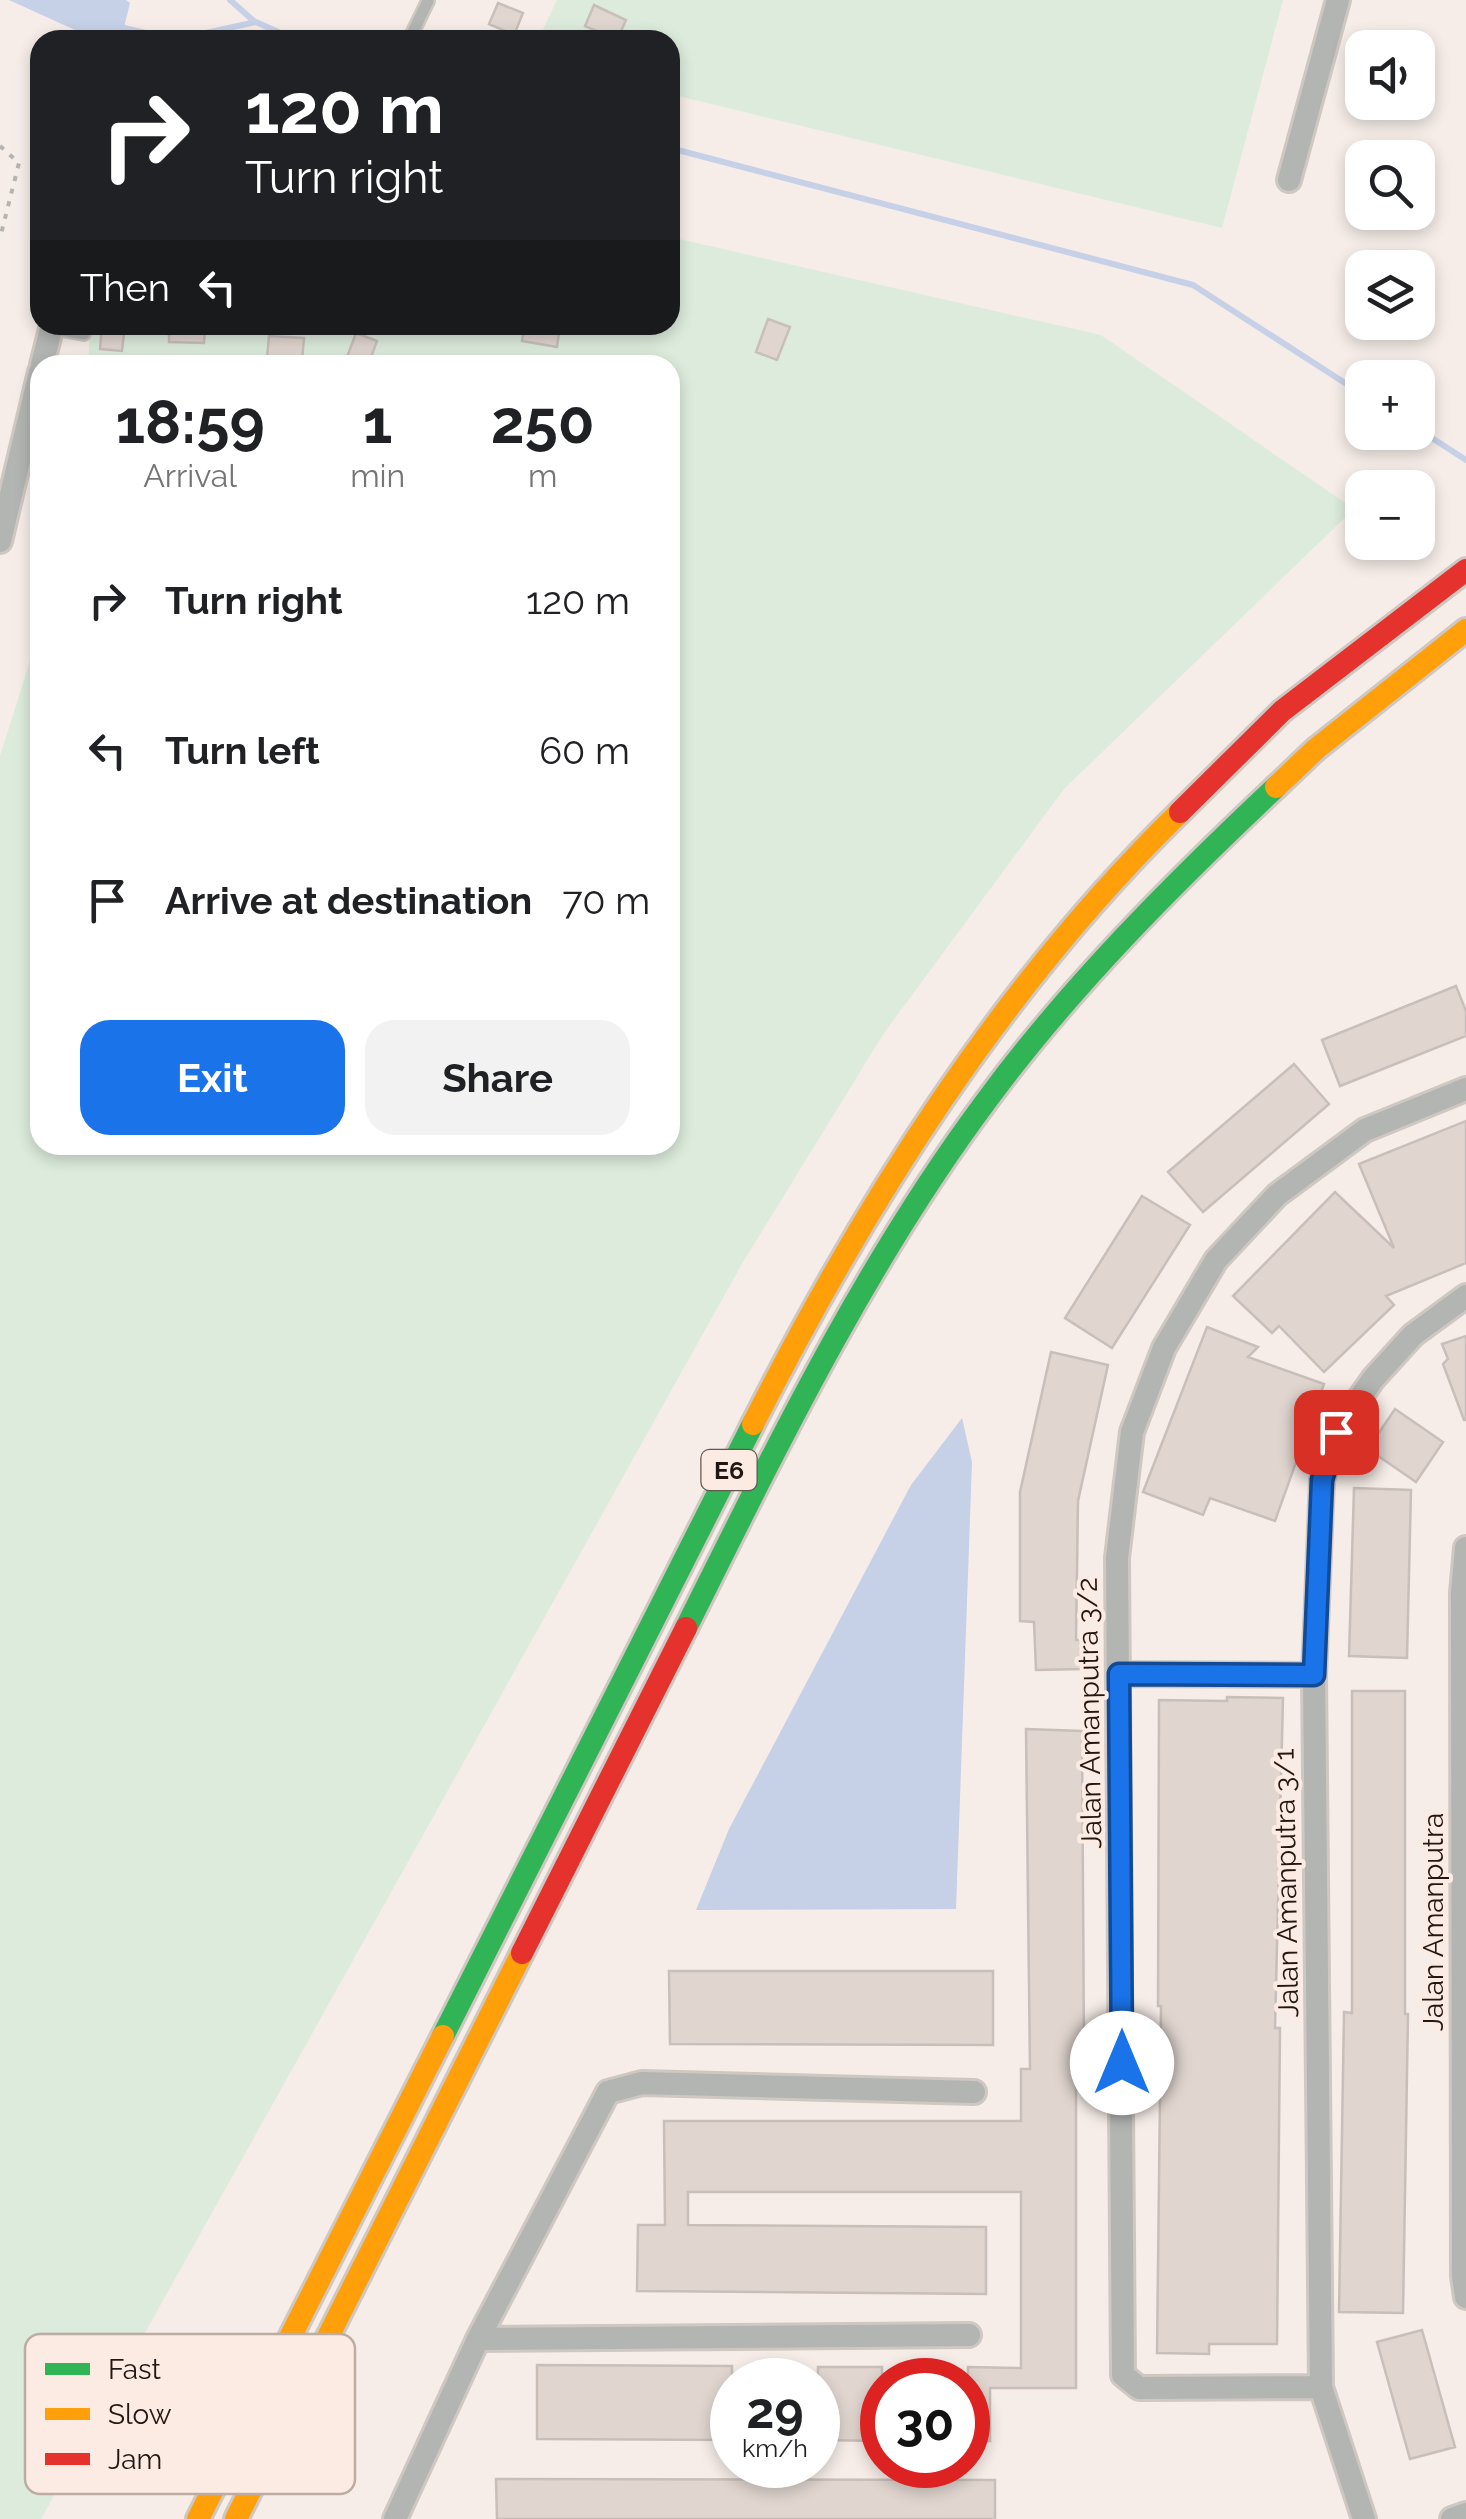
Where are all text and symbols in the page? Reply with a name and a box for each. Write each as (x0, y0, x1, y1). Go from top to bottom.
map controls (1345, 30, 1435, 560)
button: sound (1345, 30, 1435, 120)
text: 120 m (245, 67, 444, 149)
icon: right (80, 70, 210, 200)
button: search (1345, 140, 1435, 230)
text: Turn right (245, 151, 443, 204)
button: layers (1345, 250, 1435, 340)
icon: left (190, 260, 245, 315)
text: Then (80, 265, 170, 310)
button: + (1345, 360, 1435, 450)
text: 18:59 (115, 387, 265, 457)
text: 1 (363, 387, 393, 457)
text: 250 (491, 387, 595, 457)
text: Arrival (143, 457, 237, 494)
text: min (350, 457, 405, 494)
text: m (528, 457, 557, 494)
button: − (1345, 470, 1435, 560)
icon: right (80, 573, 135, 628)
text: Turn right (165, 578, 342, 623)
text: 120 m (526, 578, 630, 623)
icon: left (80, 723, 135, 778)
text: Turn left (165, 728, 320, 773)
text: 60 m (539, 728, 630, 773)
icon: arrive (80, 873, 135, 928)
text: Arrive at destination (165, 878, 532, 923)
text: 70 m (562, 878, 650, 923)
button: Exit (80, 1020, 345, 1135)
button: Share (365, 1020, 630, 1135)
pin (1294, 1390, 1379, 1475)
icon: arrive (1309, 1405, 1364, 1460)
road number: E6 (702, 1450, 756, 1490)
street label: Jalan Amanputra 3/2 (1071, 1577, 1108, 1849)
street label: Jalan Amanputra 3/1 (1268, 1748, 1305, 2018)
street label: Jalan Amanputra (1417, 1813, 1450, 2031)
position arrow (1070, 2011, 1174, 2115)
legend (25, 2334, 355, 2494)
text: Fast (108, 2353, 161, 2386)
speed limit sign: 30 (860, 2358, 990, 2488)
text: 29 (746, 2381, 804, 2440)
text: Slow (108, 2398, 172, 2431)
text: km/h (742, 2433, 808, 2463)
text: Jam (108, 2443, 162, 2476)

